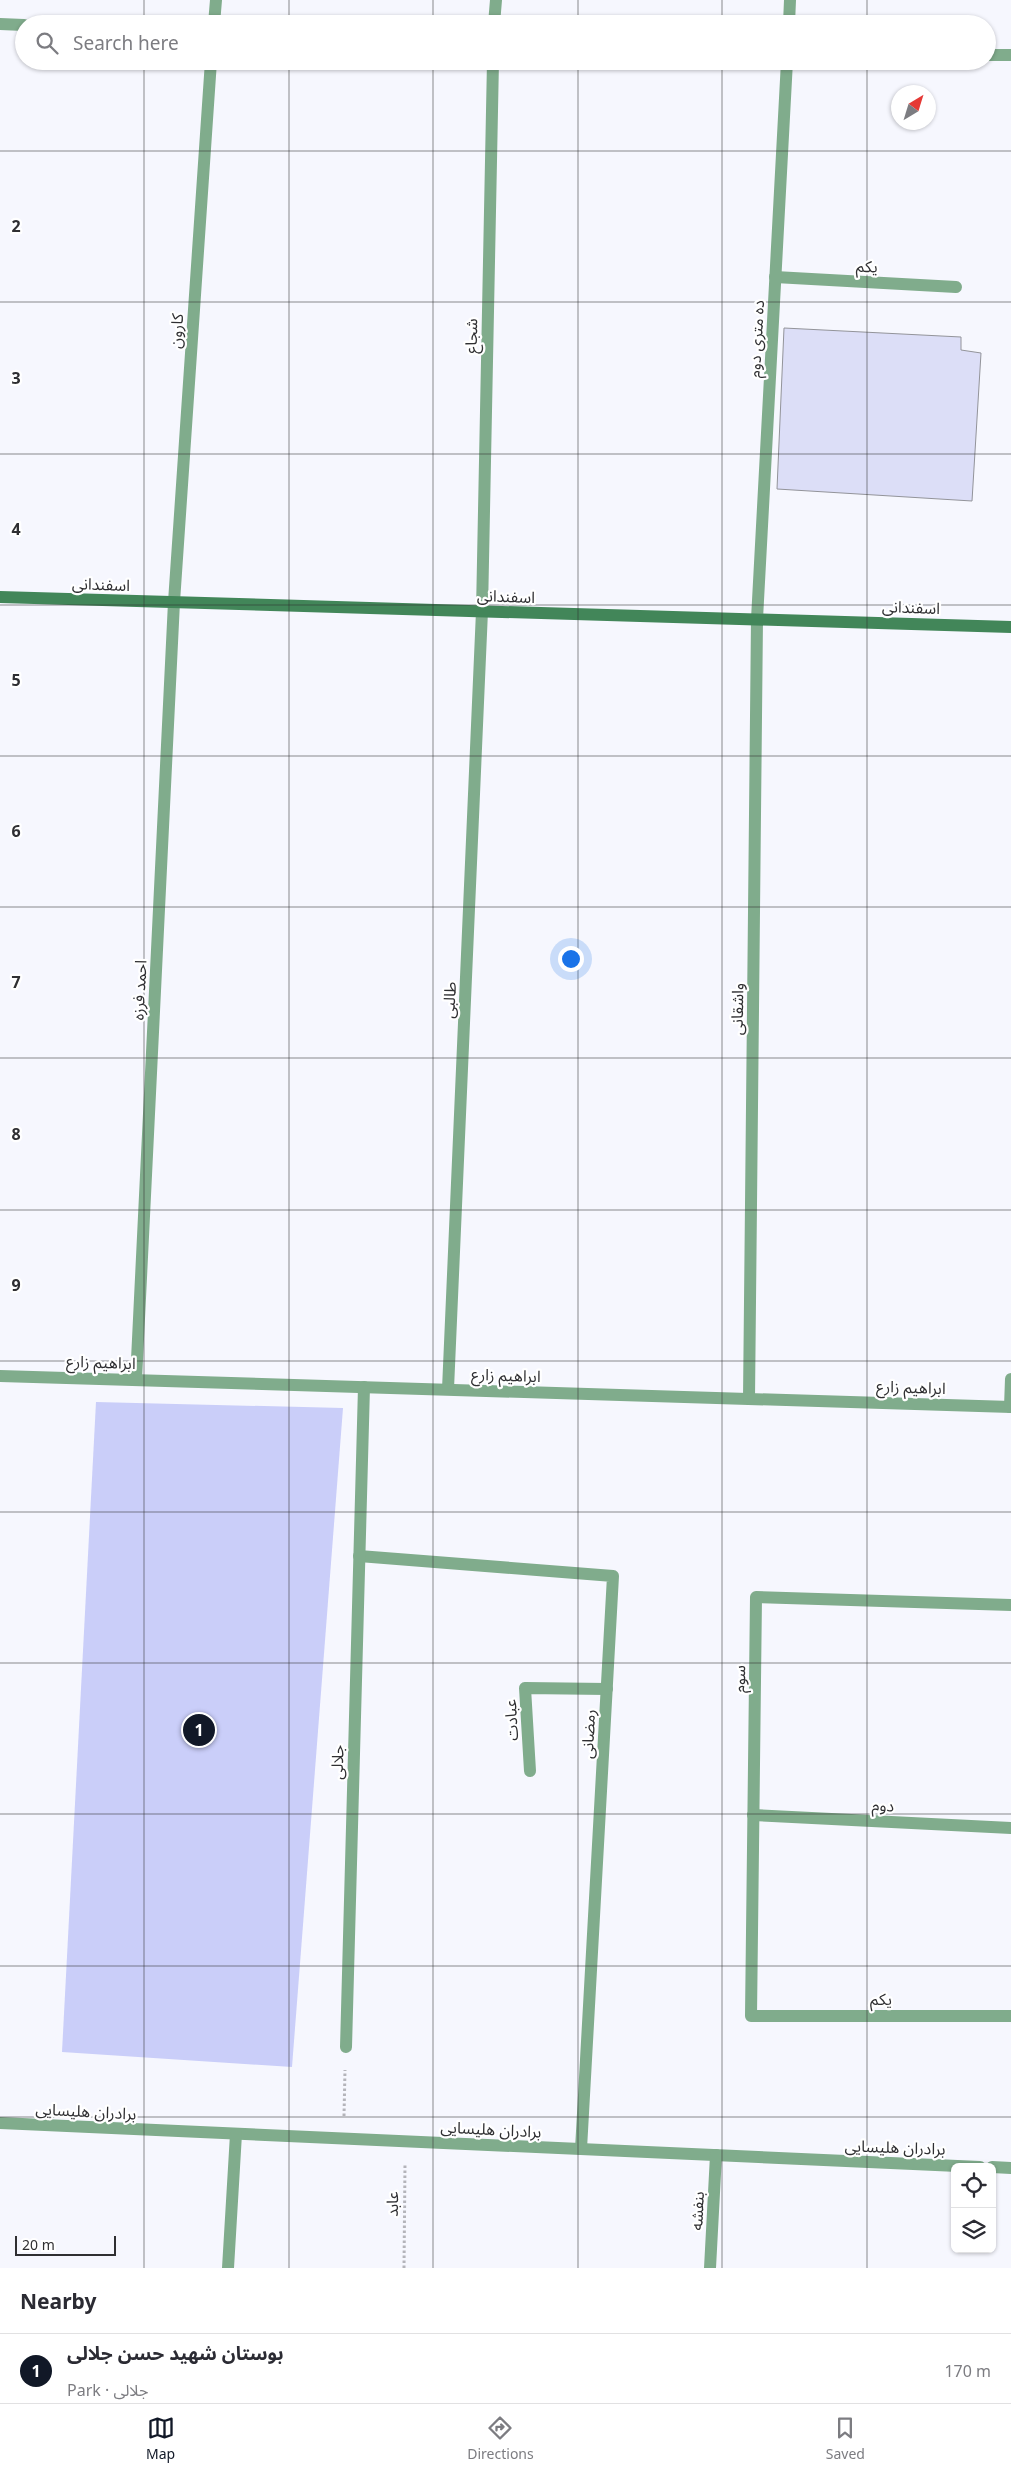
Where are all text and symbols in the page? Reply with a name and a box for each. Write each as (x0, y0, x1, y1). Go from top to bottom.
search box (15, 15, 996, 70)
icon: search (33, 29, 61, 57)
text: Search here (73, 30, 179, 56)
north arrow (891, 85, 936, 130)
text: 2 (11, 215, 21, 237)
street label: یکم (855, 254, 879, 280)
street label: ده متری دوم (743, 300, 771, 379)
street label: کارون (164, 312, 188, 349)
street label: شجاع (460, 318, 484, 354)
text: 3 (11, 367, 21, 389)
text: 4 (11, 518, 21, 540)
street label: اسفندانی (72, 572, 130, 596)
street label: اسفندانی (477, 584, 535, 608)
street label: اسفندانی (882, 595, 940, 619)
text: 5 (11, 669, 21, 691)
text: 6 (11, 820, 21, 842)
your location (558, 946, 584, 972)
street label: احمد فرزه (126, 959, 152, 1021)
text: 7 (11, 971, 21, 993)
street label: طالبی (437, 981, 461, 1019)
street label: واشقانی (726, 983, 748, 1035)
text: 8 (11, 1123, 21, 1145)
text: 9 (11, 1274, 21, 1296)
street label: ابراهیم زارع (66, 1350, 136, 1376)
street label: ابراهیم زارع (471, 1363, 541, 1389)
street label: ابراهیم زارع (876, 1375, 946, 1401)
street label: سوم (728, 1665, 752, 1693)
street label: عبادت (499, 1699, 523, 1741)
street label: رمضانی (576, 1709, 600, 1759)
pin: 1 (183, 1711, 215, 1749)
street label: جلالی (325, 1744, 349, 1780)
street label: دوم (871, 1793, 895, 1819)
street label: یکم (870, 1988, 892, 2012)
street label: برادران هلیسایی (35, 2097, 137, 2125)
street label: برادران هلیسایی (440, 2115, 542, 2143)
street label: برادران هلیسایی (844, 2134, 946, 2160)
map controls (951, 2163, 996, 2253)
button: locate (951, 2163, 996, 2208)
street label: عابد (381, 2191, 403, 2217)
street label: بنفشه (685, 2191, 709, 2231)
button: layers (951, 2208, 996, 2253)
scale bar (15, 2233, 116, 2256)
text: 20 m (22, 2235, 55, 2254)
text: Nearby (20, 2287, 96, 2315)
text: بوستان شهید حسن جلالی (67, 2340, 284, 2366)
text: 1 (31, 2360, 41, 2382)
text: 170 m (944, 2360, 991, 2382)
text: Park · جلالی (67, 2379, 148, 2401)
tab: Map (146, 2414, 175, 2463)
tab: Directions (467, 2414, 534, 2463)
tab: Saved (826, 2414, 865, 2463)

